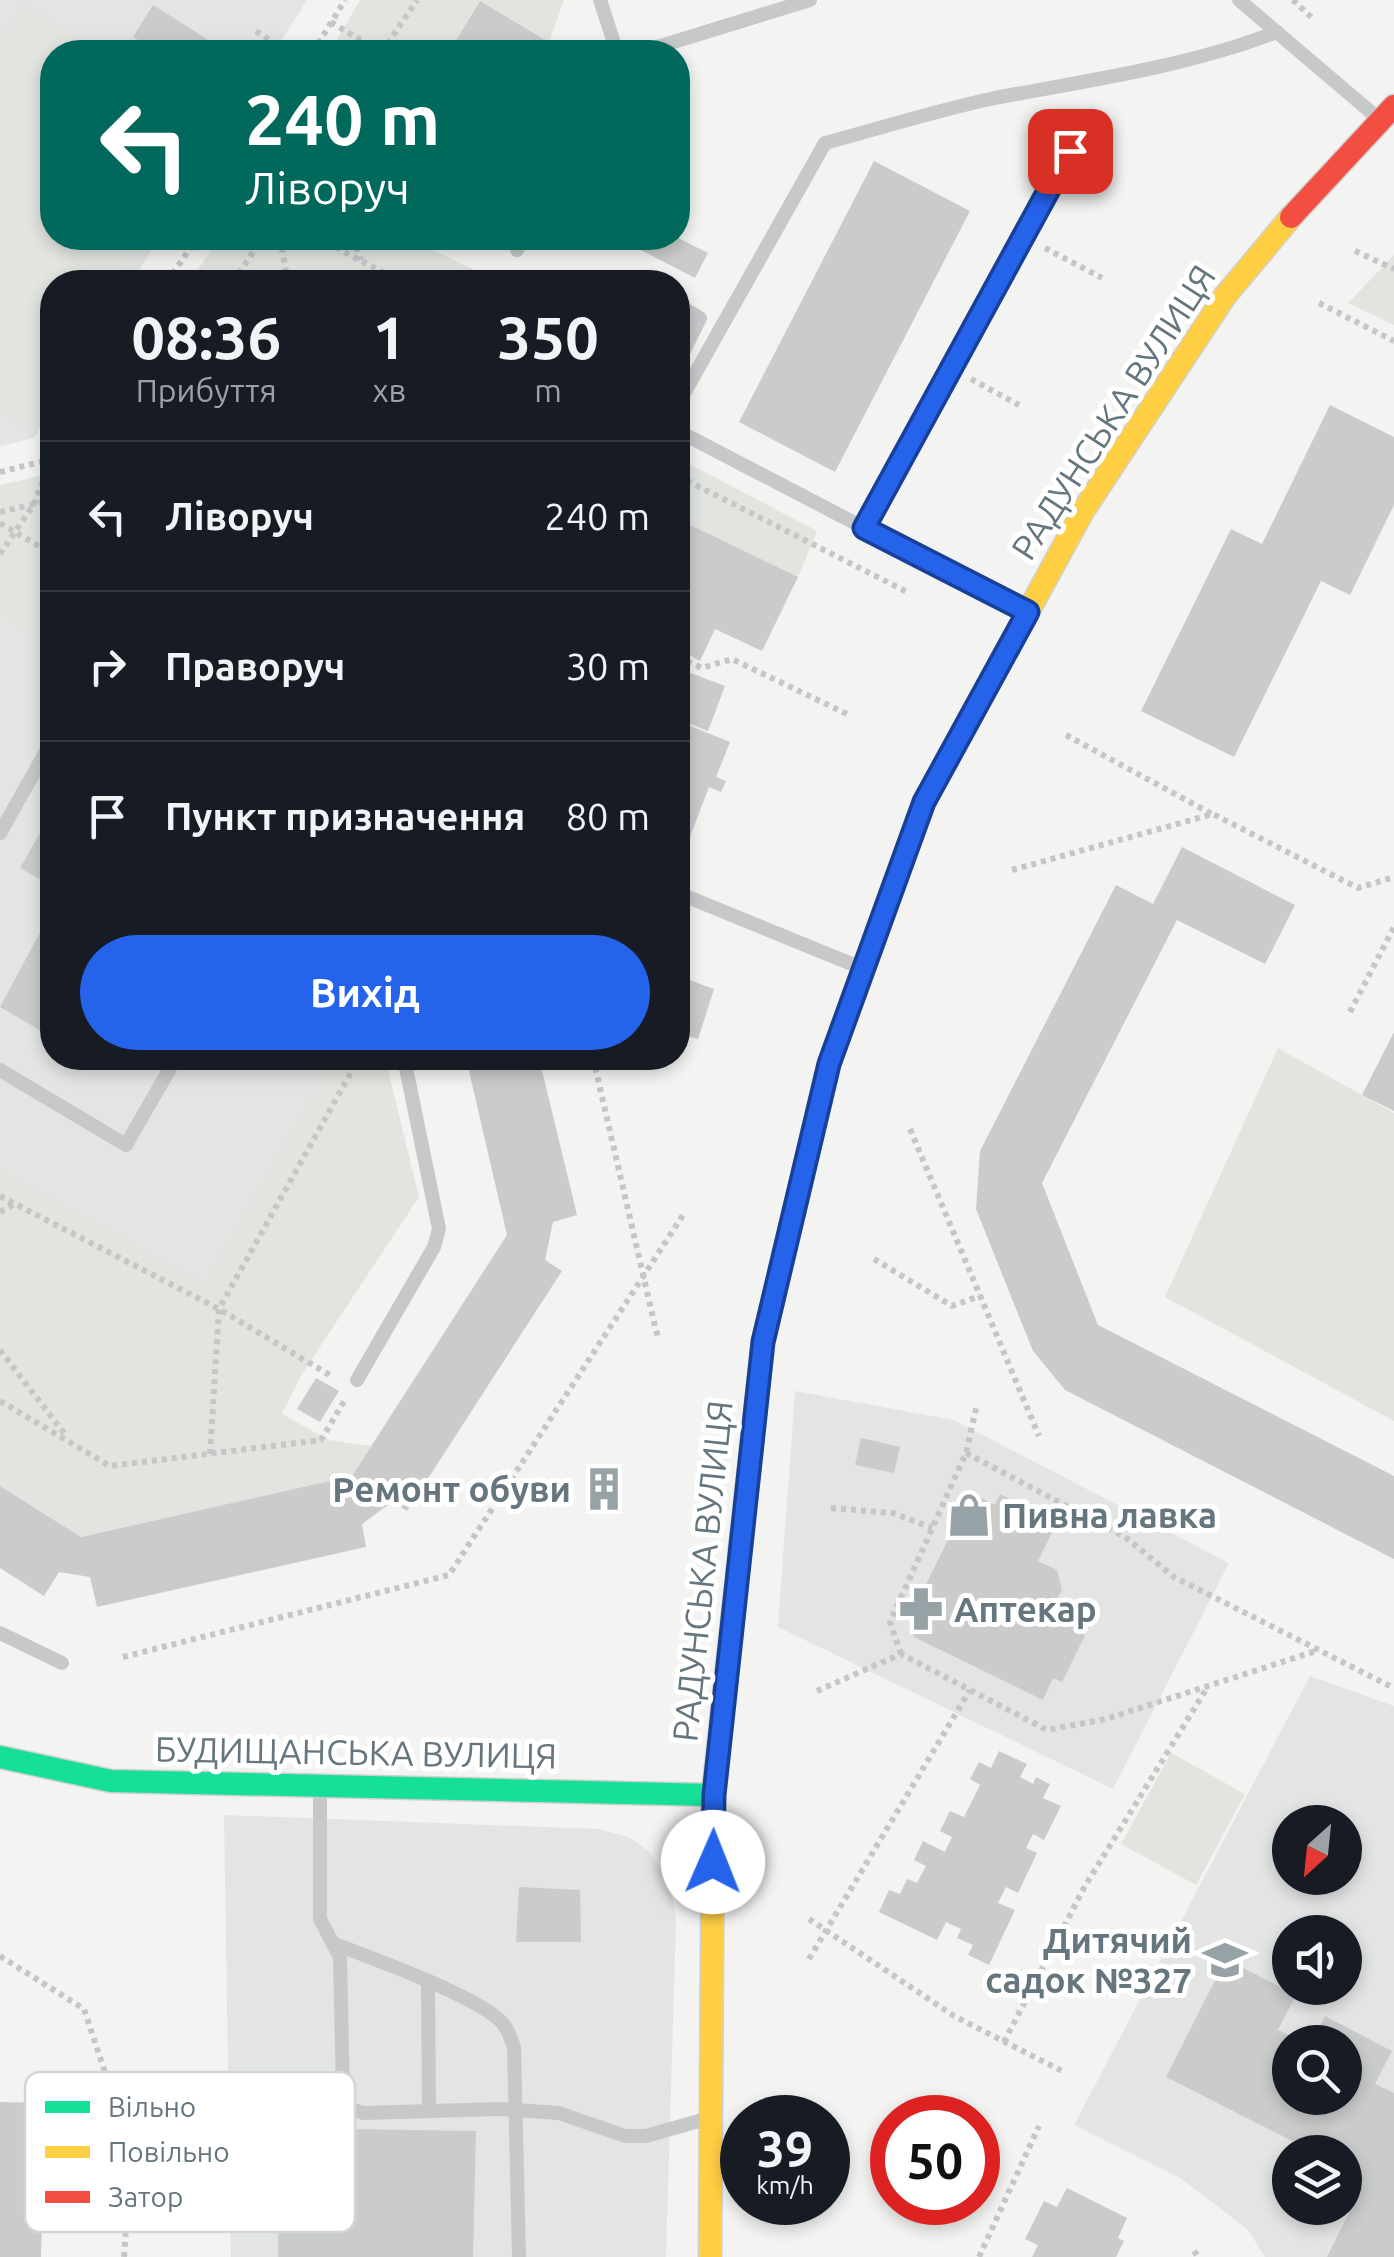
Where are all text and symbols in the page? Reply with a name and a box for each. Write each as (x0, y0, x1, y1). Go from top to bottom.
icon: left (80, 80, 210, 210)
text: 240 m (245, 80, 440, 158)
pin (1028, 109, 1113, 194)
icon: arrive (1043, 124, 1098, 179)
text: Ліворуч (245, 162, 410, 213)
street label: РАДУНСЬКА ВУЛИЦЯ (1003, 257, 1223, 567)
text: 08:36 (131, 303, 281, 370)
text: 1 (372, 303, 406, 370)
text: 350 (497, 303, 599, 370)
text: Прибуття (136, 372, 277, 408)
text: хв (372, 372, 406, 408)
text: m (534, 372, 562, 408)
icon: left (80, 489, 135, 544)
text: Ліворуч (165, 495, 314, 537)
text: 240 m (544, 495, 650, 537)
icon: right (80, 639, 135, 694)
text: Праворуч (165, 645, 345, 687)
text: 30 m (566, 645, 650, 687)
icon: arrive (80, 789, 135, 844)
text: Пункт призначення (165, 795, 525, 837)
text: 80 m (566, 795, 650, 837)
button: Вихід (80, 935, 650, 1050)
street label: РАДУНСЬКА ВУЛИЦЯ (664, 1398, 740, 1744)
building icon: Ремонт обуви (580, 1465, 628, 1513)
place label: Ремонт обуви (332, 1469, 571, 1509)
shop icon: Пивна лавка (945, 1491, 993, 1539)
place label: Пивна лавка (1002, 1495, 1217, 1535)
pharmacy icon: Аптекар (897, 1585, 945, 1633)
place label: Аптекар (954, 1589, 1097, 1629)
street label: БУДИЩАНСЬКА ВУЛИЦЯ (155, 1728, 557, 1776)
north arrow (1272, 1805, 1362, 1895)
map controls (1272, 1805, 1362, 2225)
position arrow (661, 1810, 765, 1914)
button: sound (1272, 1915, 1362, 2005)
place label: Дитячий садок №327 (985, 1920, 1192, 2000)
school or university icon: Дитячий садок №327 (1201, 1936, 1249, 1984)
button: search (1272, 2025, 1362, 2115)
legend (25, 2072, 355, 2232)
text: Вільно (108, 2091, 196, 2122)
speed limit sign: 50 (870, 2095, 1000, 2225)
text: 39 (757, 2120, 813, 2176)
button: layers (1272, 2135, 1362, 2225)
text: Повільно (108, 2136, 230, 2167)
text: km/h (756, 2171, 814, 2199)
text: Затор (108, 2181, 183, 2212)

